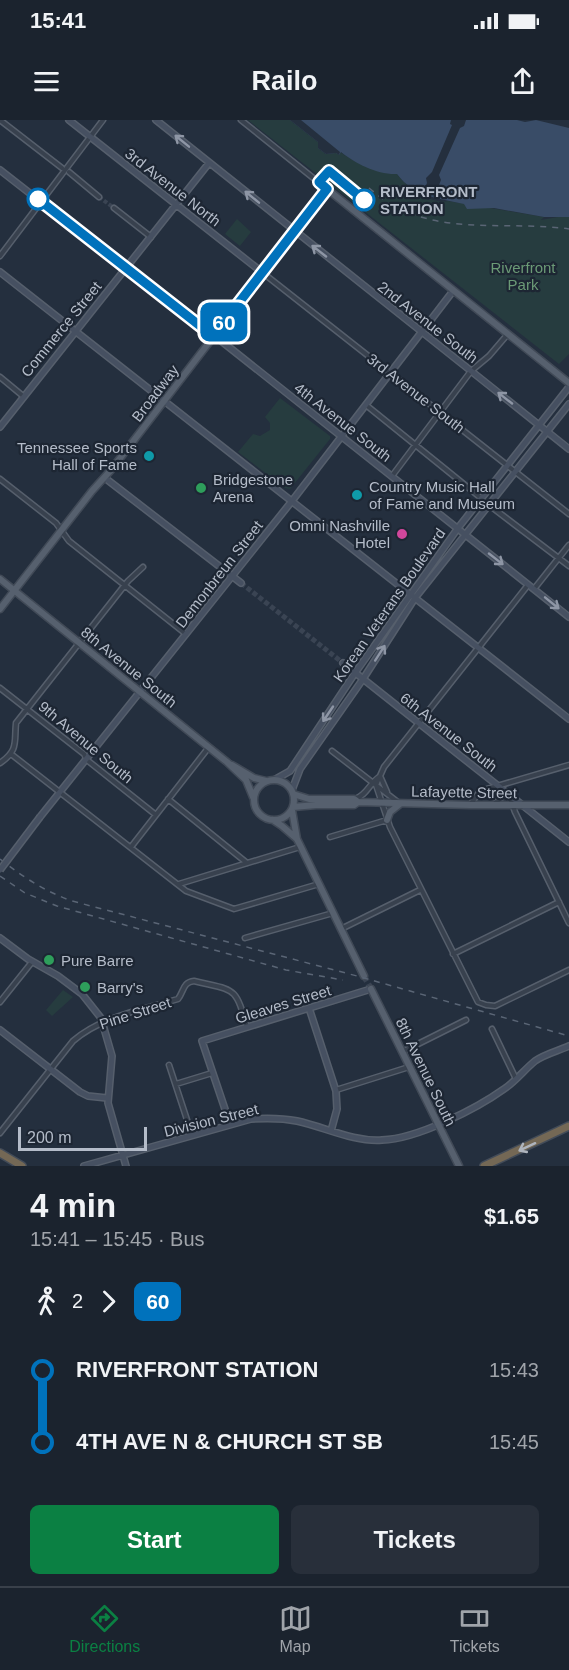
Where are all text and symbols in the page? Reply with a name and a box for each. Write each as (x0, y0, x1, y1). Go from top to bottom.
text: 15:41 (30, 8, 86, 33)
icon: menu (30, 65, 63, 98)
icon: share (506, 65, 539, 98)
text: Railo (251, 66, 318, 96)
one-way arrow (174, 135, 190, 148)
street label: 3rd Avenue North (122, 144, 224, 230)
place label: RIVERFRONT STATION (380, 183, 478, 217)
unlabelled marker (27, 188, 49, 210)
marker: RIVERFRONT STATION (353, 189, 375, 211)
one-way arrow (244, 191, 260, 204)
one-way arrow (311, 244, 327, 257)
park label: Riverfront Park (490, 259, 556, 293)
street label: Commerce Street (17, 277, 105, 380)
street label: 2nd Avenue South (375, 278, 481, 366)
line badge: 60 (197, 302, 251, 342)
text: 60 (212, 311, 236, 334)
street label: 3rd Avenue South (364, 350, 468, 436)
street label: Broadway (128, 361, 182, 425)
street label: 4th Avenue South (291, 379, 395, 465)
one-way arrow (497, 391, 513, 404)
place label: Tennessee Sports Hall of Fame (17, 439, 137, 473)
marker: Tennessee Sports Hall of Fame (142, 449, 156, 463)
place label: Bridgestone Arena (213, 471, 293, 505)
place label: Country Music Hall of Fame and Museum (369, 478, 515, 512)
marker: Bridgestone Arena (194, 481, 208, 495)
marker: Country Music Hall of Fame and Museum (350, 488, 364, 502)
street label: Demonbreun Street (172, 517, 267, 631)
place label: Omni Nashville Hotel (289, 517, 390, 551)
street label: Korean Veterans Boulevard (329, 525, 449, 685)
marker: Omni Nashville Hotel (395, 527, 409, 541)
one-way arrow (488, 553, 504, 566)
one-way arrow (543, 597, 559, 610)
street label: 8th Avenue South (78, 623, 180, 711)
one-way arrow (374, 645, 386, 662)
street label: 6th Avenue South (397, 689, 501, 775)
street label: 9th Avenue South (35, 698, 137, 786)
one-way arrow (322, 705, 334, 721)
street label: Lafayette Street (411, 783, 518, 801)
place label: Pure Barre (61, 952, 134, 969)
marker: Pure Barre (42, 953, 56, 967)
place label: Barry's (97, 979, 143, 996)
marker: Barry's (78, 980, 92, 994)
street label: Gleaves Street (233, 981, 334, 1027)
street label: Pine Street (97, 993, 174, 1033)
street label: 8th Avenue South (392, 1015, 460, 1129)
street label: Division Street (162, 1100, 261, 1140)
scale bar (18, 1124, 147, 1152)
text: 200 m (27, 1129, 71, 1146)
one-way arrow (519, 1142, 537, 1154)
text: 4 min (30, 1187, 116, 1224)
text: $1.65 (484, 1204, 539, 1229)
text: 15:41 – 15:45 · Bus (30, 1228, 205, 1250)
icon: walk (30, 1285, 63, 1318)
icon: forward (92, 1285, 125, 1318)
text: 2 (72, 1290, 83, 1312)
text: 60 (146, 1290, 169, 1313)
text: RIVERFRONT STATION (76, 1357, 318, 1382)
text: 15:43 (489, 1359, 539, 1381)
text: 4TH AVE N & CHURCH ST SB (76, 1429, 383, 1454)
text: 15:45 (489, 1431, 539, 1453)
button: Start (30, 1505, 279, 1574)
button: Tickets (291, 1505, 539, 1574)
tab: Directions (69, 1602, 140, 1656)
tab: Map (279, 1602, 312, 1656)
tab: Tickets (450, 1602, 500, 1656)

